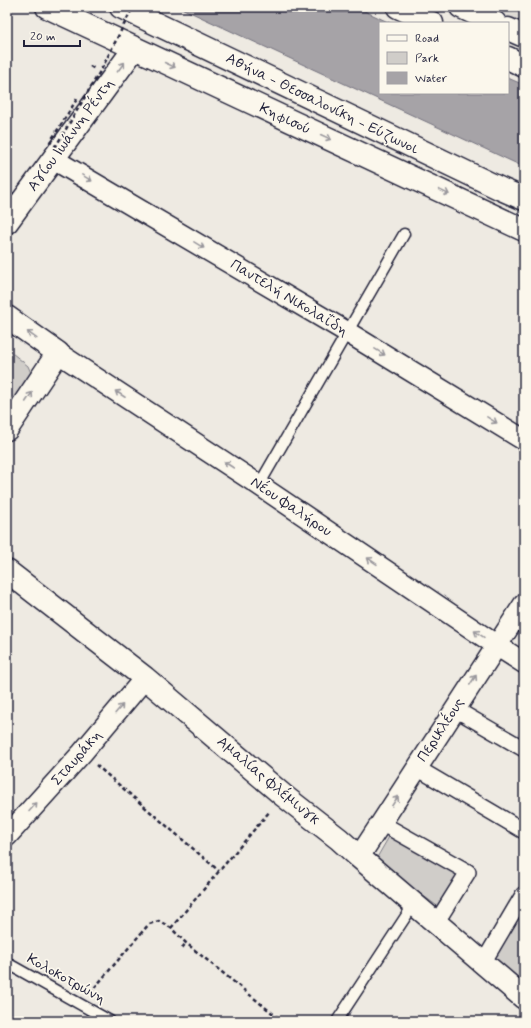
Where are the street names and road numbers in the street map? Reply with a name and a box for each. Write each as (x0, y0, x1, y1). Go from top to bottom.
street label: Αθήνα - Θεσσαλονίκη - Εύζωνοι (222, 49, 422, 160)
street label: Αγίου Ιωάννη Ρέντη (23, 74, 119, 196)
street label: Κηφισού (256, 98, 314, 140)
street label: Παντελή Νικολαΐδη (226, 255, 352, 341)
street label: Νέου Φαλήρου (246, 472, 336, 542)
street label: Περικλέους (413, 694, 469, 766)
street label: Σταυράκη (47, 726, 107, 790)
street label: Αμαλίας Φλέμινγκ (212, 732, 324, 830)
street label: Κολοκοτρώνη (23, 949, 109, 1009)

